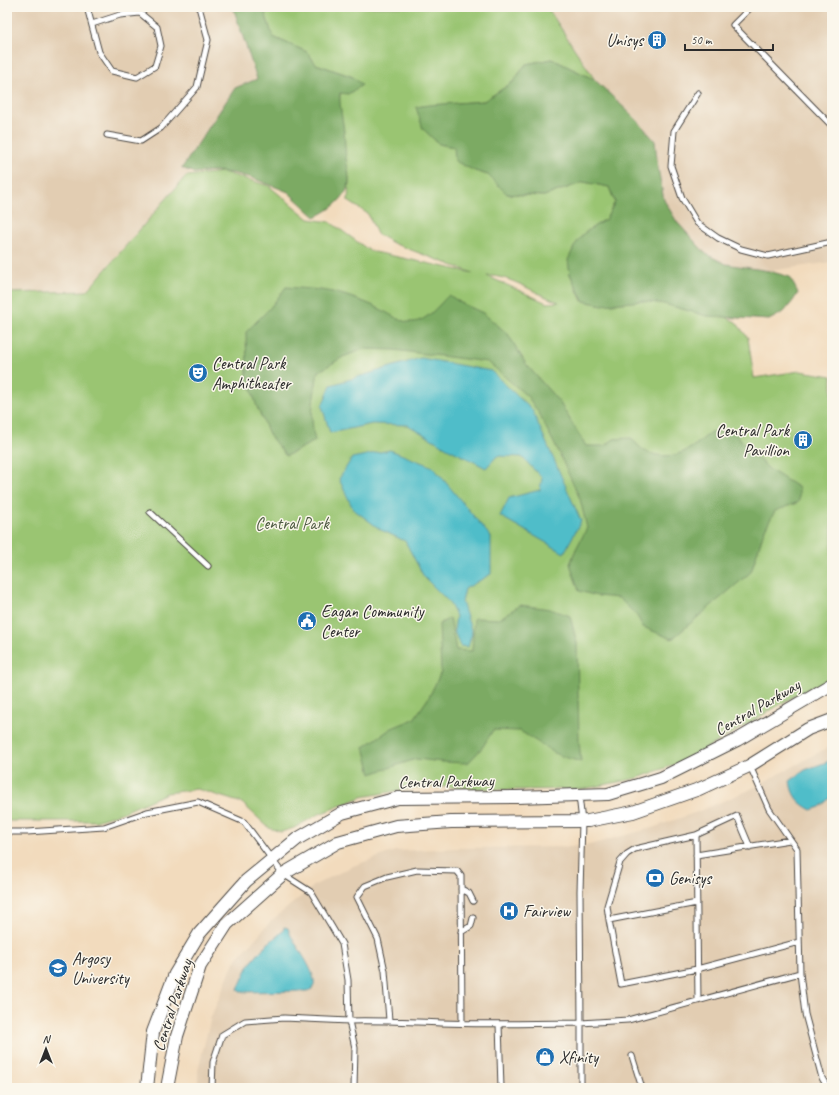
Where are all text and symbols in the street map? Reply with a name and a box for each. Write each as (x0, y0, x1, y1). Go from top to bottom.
scale bar (685, 26, 773, 52)
building icon: Unisys (646, 29, 668, 51)
place label: Unisys (607, 30, 645, 51)
text: 50 m (691, 32, 713, 48)
place label: Central Park Amphitheater (212, 353, 292, 394)
theatre icon: Central Park Amphitheater (187, 362, 209, 384)
place label: Central Park Pavillion (716, 420, 791, 461)
building icon: Central Park Pavillion (792, 429, 814, 451)
park label: Central Park (255, 513, 330, 534)
place label: Eagan Community Center (321, 601, 425, 642)
public building icon: Eagan Community Center (296, 610, 318, 632)
street label: Central Parkway (711, 674, 805, 740)
street label: Central Parkway (398, 770, 495, 793)
bank icon: Genisys (644, 867, 666, 889)
place label: Genisys (669, 868, 713, 889)
hospital icon: Fairview (498, 900, 520, 922)
place label: Fairview (523, 901, 571, 922)
place label: Argosy University (72, 948, 130, 989)
street label: Central Parkway (148, 955, 198, 1054)
school or university icon: Argosy University (47, 957, 69, 979)
north arrow (26, 1029, 66, 1069)
text: N (43, 1032, 52, 1046)
shop icon: Xfinity (534, 1046, 556, 1068)
place label: Xfinity (559, 1047, 599, 1068)

